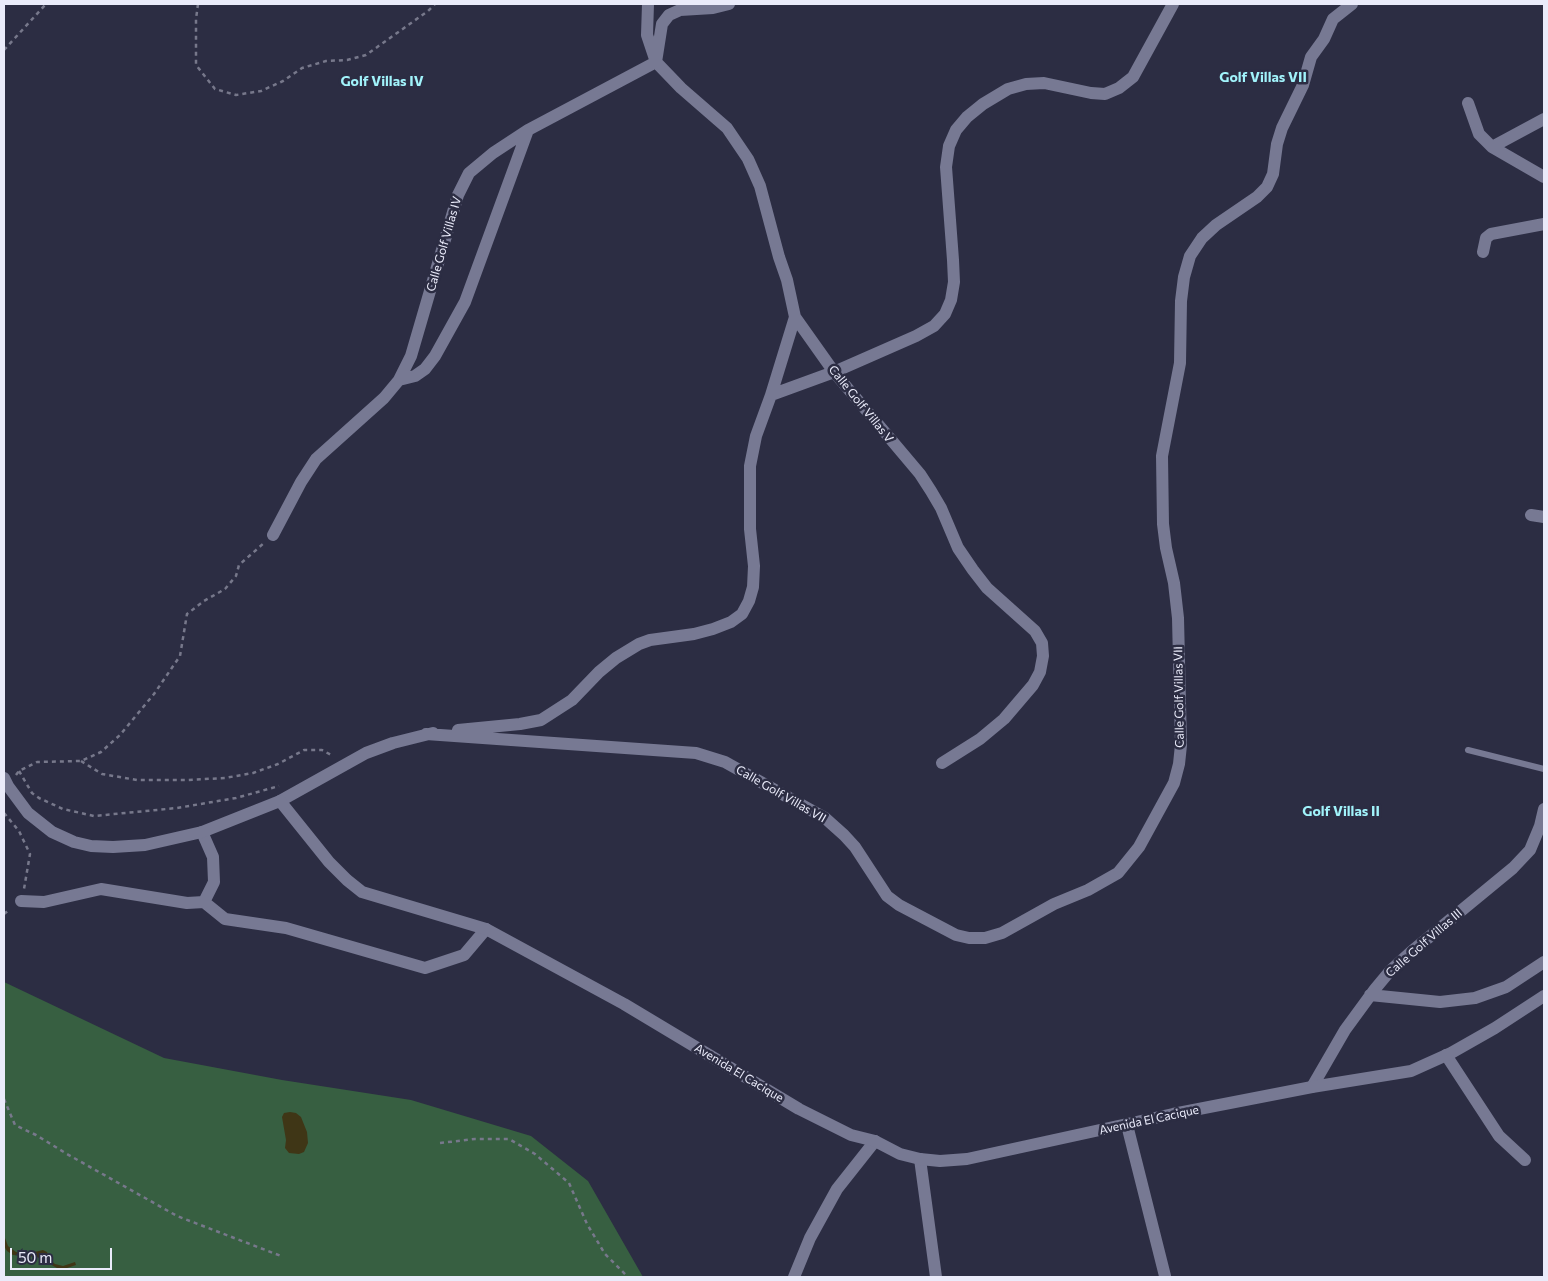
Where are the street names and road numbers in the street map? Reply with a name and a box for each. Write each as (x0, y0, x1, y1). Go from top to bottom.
street label: Calle Golf Villas IV (424, 195, 464, 293)
street label: Calle Golf Villas V (826, 363, 896, 445)
street label: Calle Golf Villas VII (1171, 646, 1187, 748)
street label: Calle Golf Villas VII (733, 762, 829, 826)
street label: Calle Golf Villas III (1383, 906, 1465, 980)
street label: Avenida El Cacique (692, 1041, 786, 1105)
street label: Avenida El Cacique (1098, 1102, 1200, 1138)

